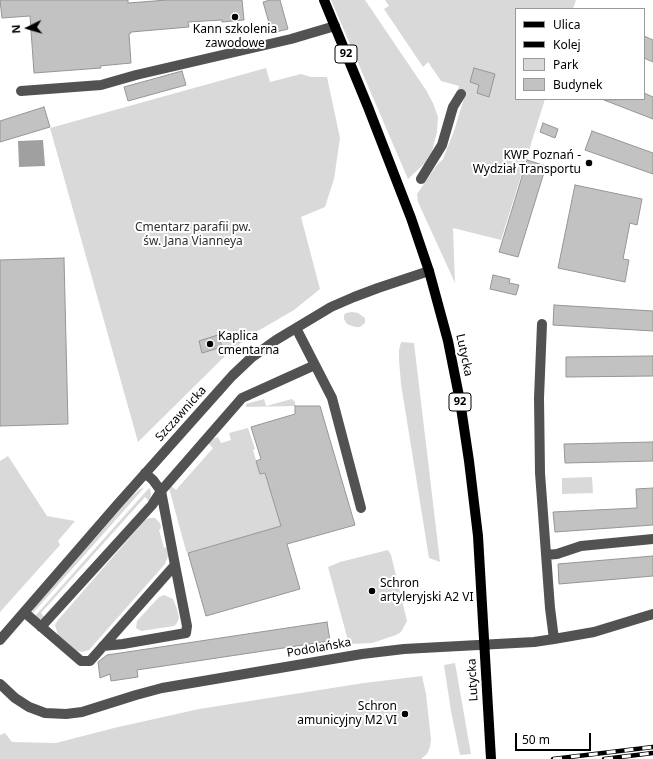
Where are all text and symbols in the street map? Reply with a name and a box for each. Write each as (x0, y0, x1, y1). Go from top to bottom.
north arrow (8, 8, 48, 48)
legend (515, 8, 645, 100)
marker: Kann szkolenia zawodowe (230, 12, 240, 22)
text: Ulica (553, 16, 580, 33)
place label: Kann szkolenia zawodowe (193, 23, 277, 51)
text: N (8, 24, 23, 34)
text: Kolej (553, 36, 581, 53)
road number: 92 (335, 45, 357, 63)
text: Park (553, 56, 578, 73)
text: Budynek (553, 76, 602, 93)
place label: KWP Poznań - Wydział Transportu (473, 149, 581, 177)
marker: KWP Poznań - Wydział Transportu (584, 158, 594, 168)
park label: Cmentarz parafii pw. św. Jana Vianneya (135, 221, 251, 249)
place label: Kaplica cmentarna (218, 330, 279, 358)
street label: Lutycka (452, 332, 476, 378)
marker: Kaplica cmentarna (205, 339, 215, 349)
street label: Szczawnicka (152, 383, 210, 445)
road number: 92 (449, 393, 471, 411)
place label: Schron artyleryjski A2 VI (380, 577, 473, 605)
marker: Schron artyleryjski A2 VI (367, 586, 377, 596)
street label: Podolańska (286, 635, 352, 661)
street label: Lutycka (465, 658, 481, 702)
place label: Schron amunicyjny M2 VI (297, 700, 397, 728)
marker: Schron amunicyjny M2 VI (400, 709, 410, 719)
scale bar (517, 725, 593, 751)
text: 50 m (522, 731, 550, 748)

